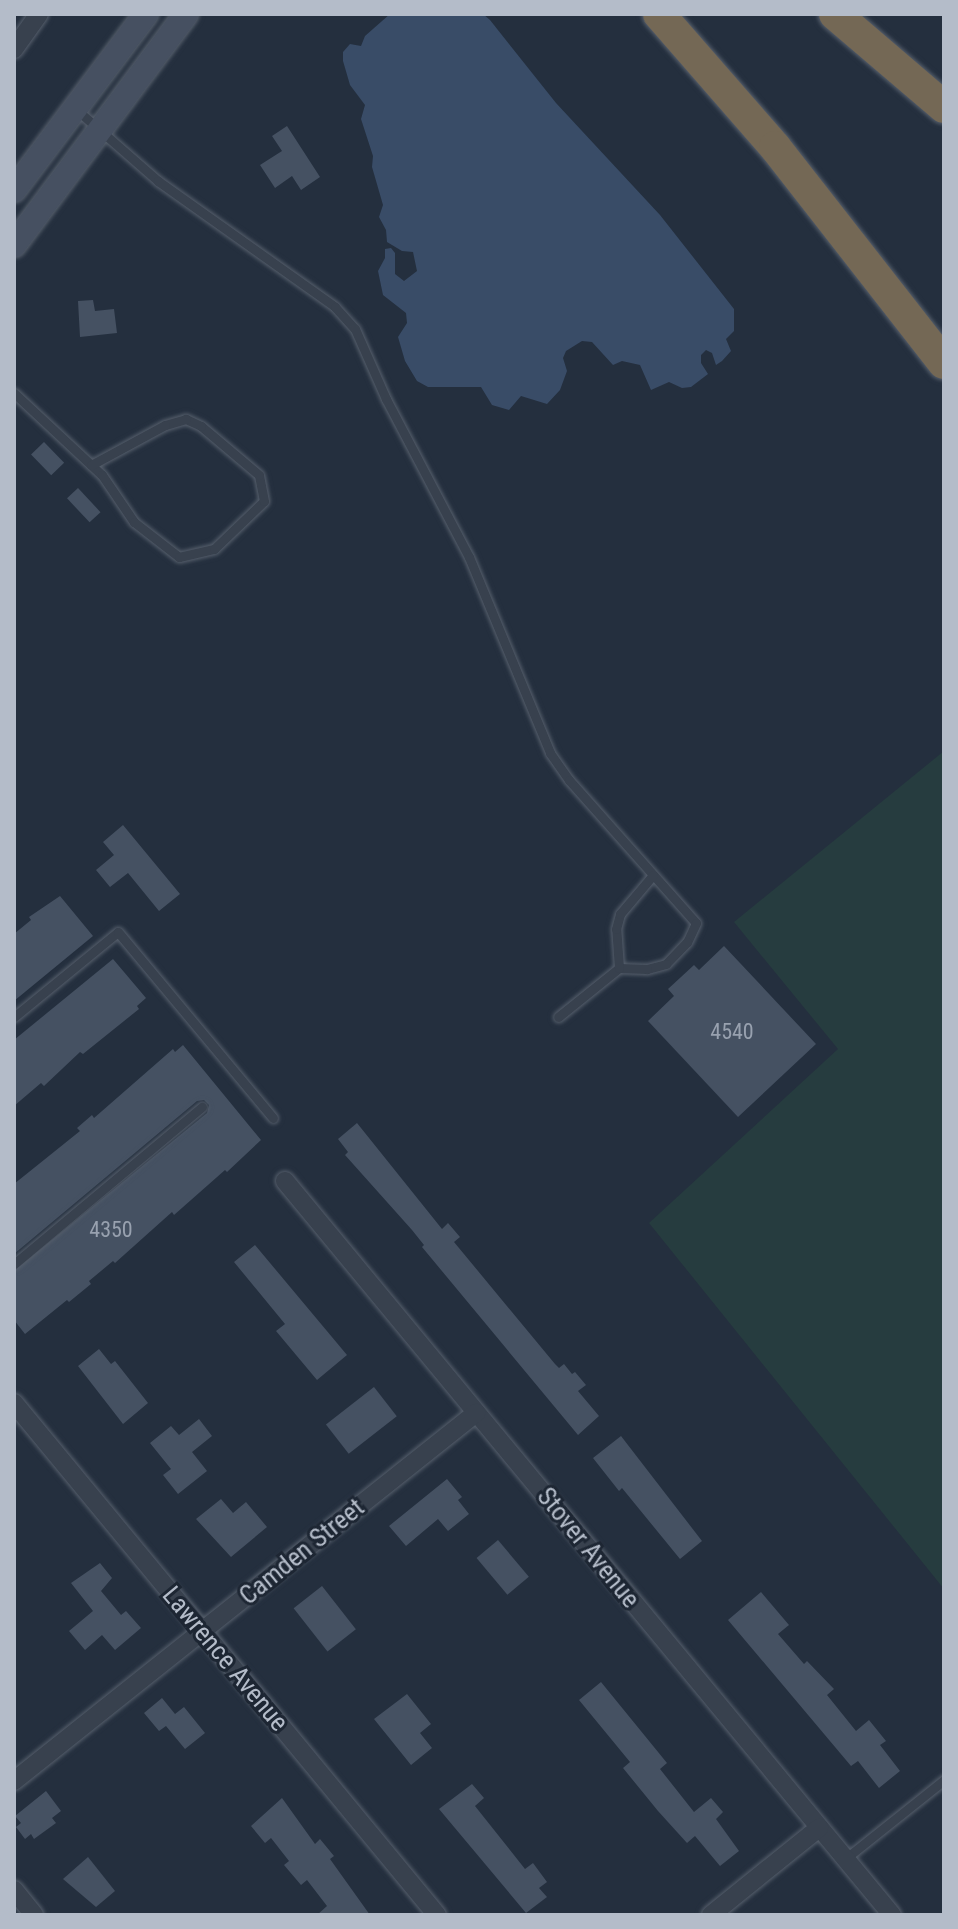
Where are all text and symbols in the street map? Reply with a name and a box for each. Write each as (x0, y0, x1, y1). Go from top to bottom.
house number: 4540 (710, 1019, 754, 1045)
house number: 4350 (89, 1217, 133, 1243)
street label: Stover Avenue (530, 1482, 646, 1614)
street label: Camden Street (233, 1492, 371, 1612)
street label: Lawrence Avenue (155, 1580, 295, 1738)

